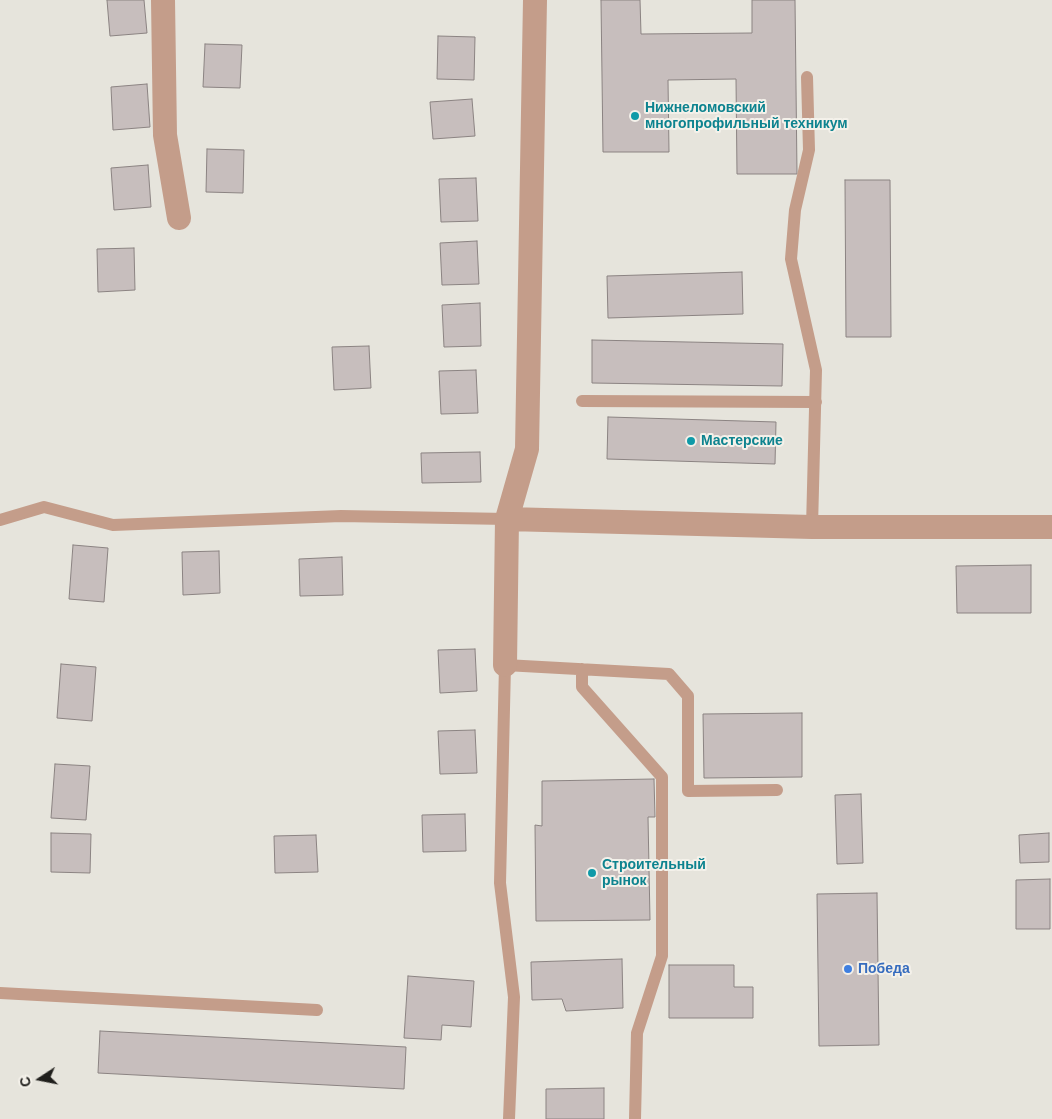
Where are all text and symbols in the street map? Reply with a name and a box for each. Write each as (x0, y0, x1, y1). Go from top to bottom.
place label: Нижнеломовский многопрофильный техникум (645, 100, 848, 132)
marker: Нижнеломовский многопрофильный техникум (629, 110, 641, 122)
place label: Мастерские (701, 433, 783, 449)
marker: Мастерские (685, 435, 697, 447)
place label: Строительный рынок (602, 857, 706, 890)
marker: Строительный рынок (586, 867, 598, 879)
place label: Победа (858, 961, 910, 977)
marker: Победа (842, 963, 854, 975)
north arrow (15, 1054, 65, 1104)
text: С (16, 1075, 34, 1088)

